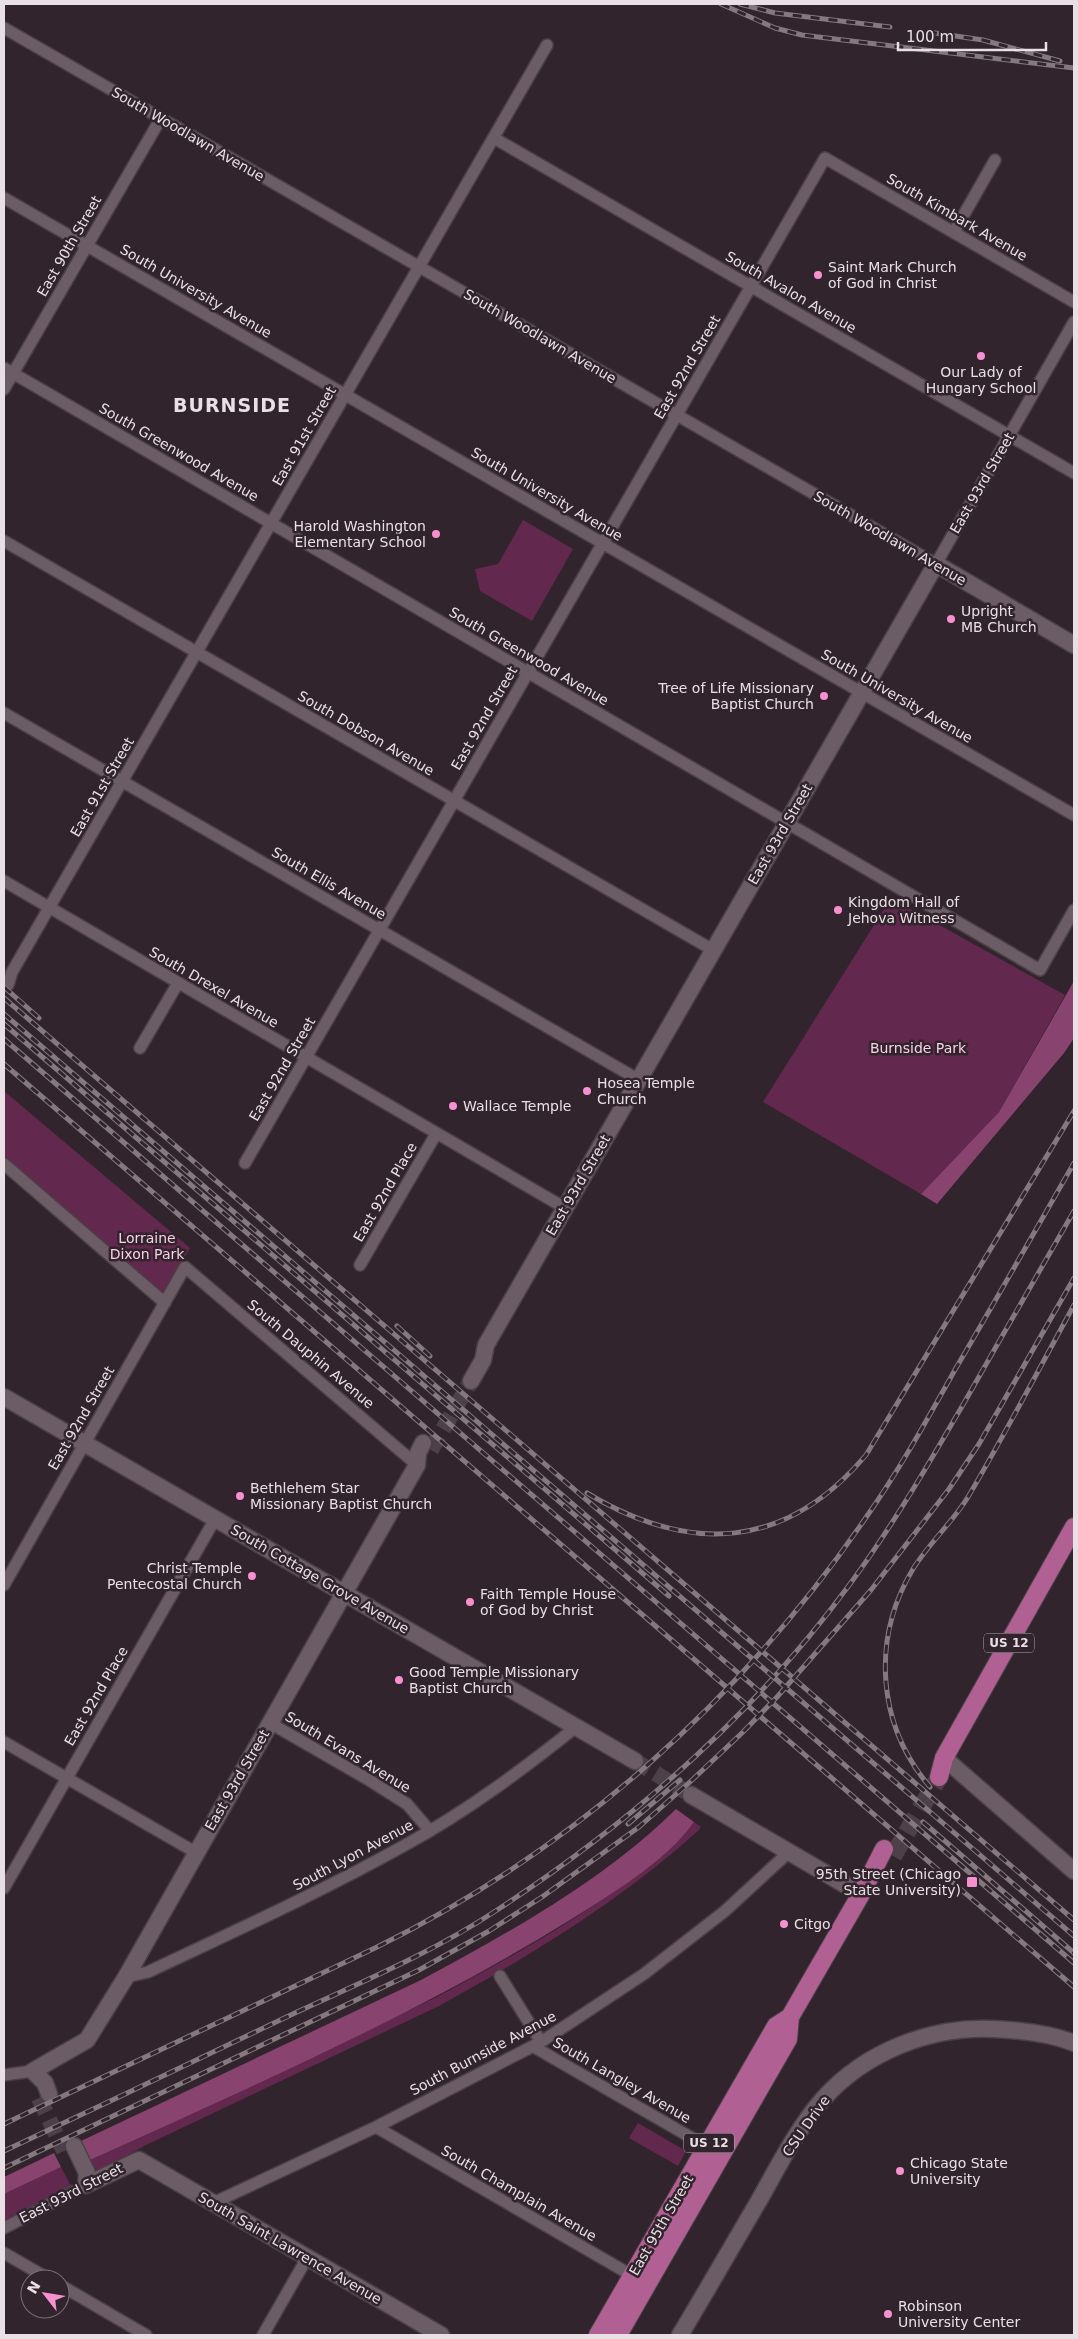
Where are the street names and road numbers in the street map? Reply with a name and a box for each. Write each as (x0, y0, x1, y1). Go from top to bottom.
street label: South Woodlawn Avenue (109, 84, 267, 184)
street label: South Kimbark Avenue (884, 170, 1030, 264)
street label: East 90th Street (34, 192, 105, 299)
street label: South University Avenue (117, 241, 275, 341)
street label: South Avalon Avenue (723, 248, 859, 336)
street label: South Woodlawn Avenue (461, 286, 619, 386)
street label: East 92nd Street (651, 312, 723, 422)
street label: East 91st Street (269, 383, 339, 489)
street label: South Greenwood Avenue (96, 400, 262, 504)
street label: East 93rd Street (947, 429, 1018, 536)
street label: South University Avenue (468, 444, 626, 544)
street label: South Woodlawn Avenue (811, 488, 969, 588)
street label: South Greenwood Avenue (446, 604, 612, 708)
street label: South University Avenue (818, 646, 976, 746)
street label: East 92nd Street (448, 663, 520, 773)
street label: South Dobson Avenue (295, 687, 437, 779)
street label: East 91st Street (67, 734, 137, 840)
street label: East 93rd Street (745, 780, 816, 887)
street label: South Ellis Avenue (269, 844, 389, 922)
street label: South Drexel Avenue (147, 943, 281, 1031)
street label: East 92nd Street (246, 1014, 318, 1124)
street label: East 93rd Street (543, 1131, 614, 1238)
street label: East 92nd Place (350, 1140, 420, 1244)
street label: South Dauphin Avenue (244, 1296, 378, 1412)
street label: East 92nd Street (45, 1363, 117, 1473)
street label: South Cottage Grove Avenue (228, 1521, 412, 1637)
road number: US 12 (984, 1634, 1034, 1652)
street label: East 92nd Place (61, 1644, 131, 1748)
street label: South Evans Avenue (282, 1708, 414, 1796)
street label: East 93rd Street (202, 1726, 273, 1833)
street label: South Lyon Avenue (290, 1817, 416, 1893)
street label: South Burnside Avenue (407, 2008, 559, 2098)
street label: South Langley Avenue (550, 2034, 694, 2126)
street label: CSU Drive (779, 2092, 833, 2160)
road number: US 12 (684, 2134, 734, 2152)
street label: South Champlain Avenue (439, 2142, 599, 2244)
street label: East 93rd Street (17, 2160, 126, 2226)
street label: East 95th Street (626, 2171, 697, 2278)
street label: South Saint Lawrence Avenue (196, 2189, 384, 2307)

